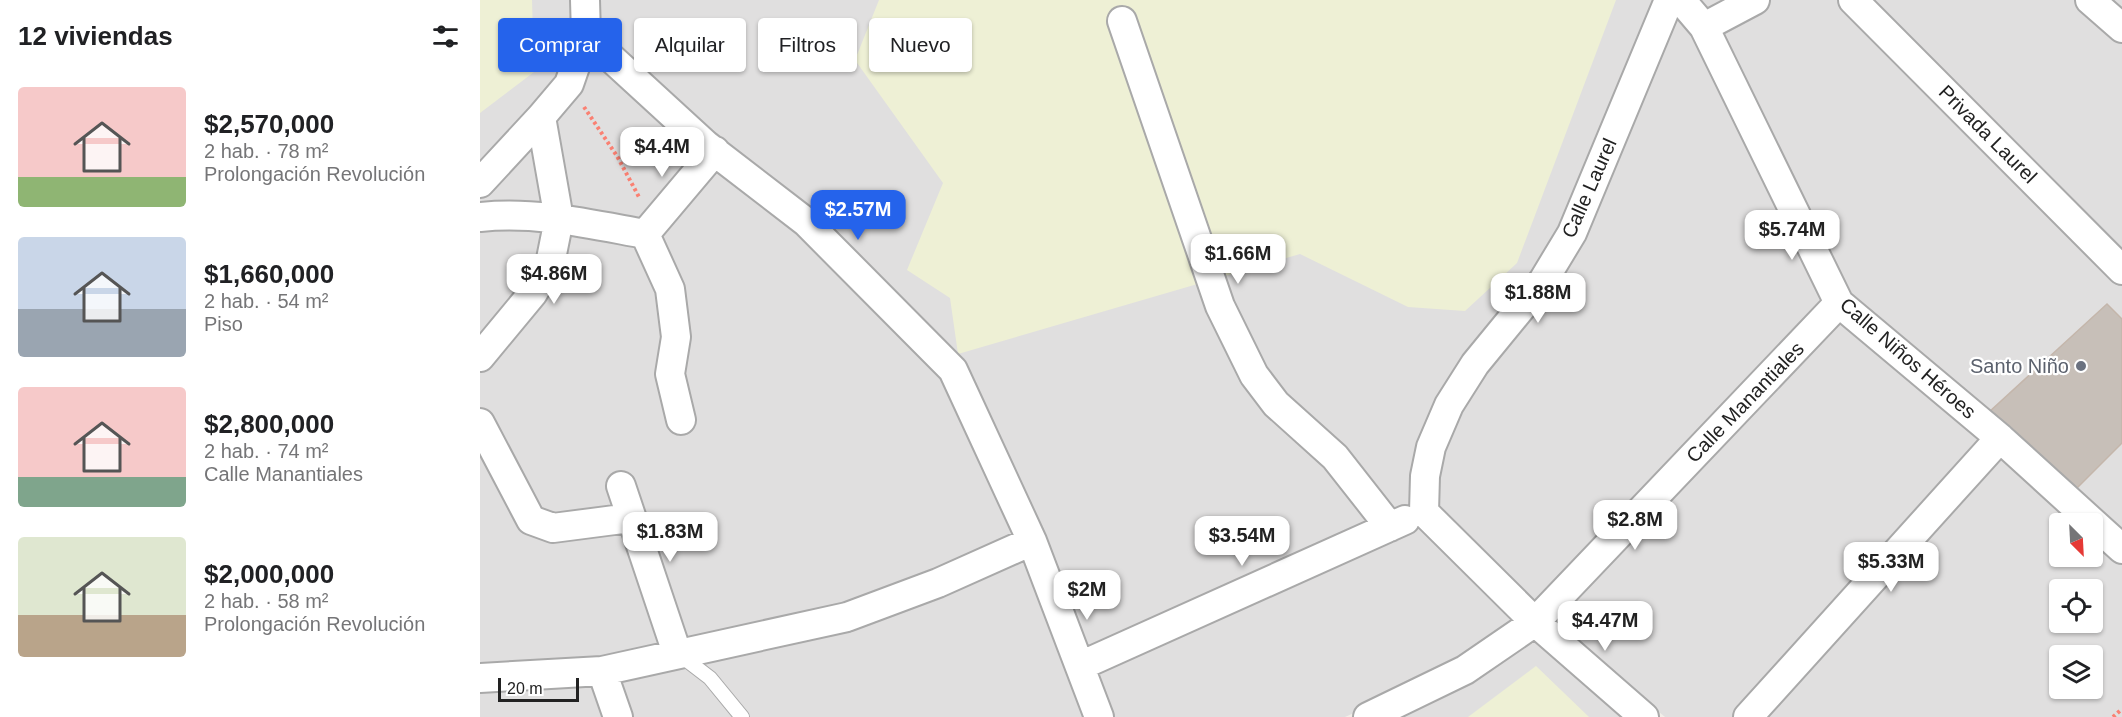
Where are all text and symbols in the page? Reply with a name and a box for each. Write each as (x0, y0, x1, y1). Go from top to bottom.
chip: Comprar (498, 18, 622, 72)
chip: Alquilar (634, 18, 746, 72)
chip: Filtros (758, 18, 857, 72)
chip: Nuevo (869, 18, 972, 72)
icon: filters (429, 20, 462, 53)
text: 12 viviendas (18, 21, 173, 51)
street label: Privada Laurel (1935, 81, 2041, 187)
text: $2,570,000 (204, 109, 334, 139)
icon: home (66, 111, 138, 183)
pin: $4.4M (620, 127, 704, 178)
text: $4.4M (634, 135, 690, 157)
street label: Calle Laurel (1557, 135, 1621, 241)
text: 2 hab. · 78 m² (204, 140, 329, 162)
text: Prolongación Revolución (204, 163, 425, 185)
pin: $2.57M (809, 190, 907, 241)
text: $2.57M (825, 198, 891, 220)
pin: $5.74M (1743, 210, 1841, 261)
text: $5.74M (1759, 218, 1825, 240)
pin: $1.66M (1189, 234, 1287, 285)
text: $1.66M (1205, 242, 1271, 264)
pin: $4.86M (505, 254, 603, 305)
text: $1,660,000 (204, 259, 334, 289)
icon: home (66, 261, 138, 333)
text: $4.86M (521, 262, 587, 284)
pin: $1.88M (1489, 273, 1587, 324)
text: $1.88M (1505, 281, 1571, 303)
text: 2 hab. · 54 m² (204, 290, 329, 312)
street label: Calle Niños Héroes (1836, 293, 1980, 423)
text: Piso (204, 313, 243, 335)
street label: Calle Manantiales (1682, 337, 1808, 467)
place label: Santo Niño (1970, 355, 2069, 377)
marker: Santo Niño (2074, 359, 2088, 373)
text: $2,800,000 (204, 409, 334, 439)
icon: home (66, 411, 138, 483)
text: 2 hab. · 74 m² (204, 440, 329, 462)
text: Calle Manantiales (204, 463, 363, 485)
pin: $2.8M (1593, 500, 1677, 551)
text: $2.8M (1607, 508, 1663, 530)
pin: $1.83M (621, 512, 719, 563)
north arrow (2049, 513, 2103, 567)
map controls (2049, 513, 2103, 699)
pin: $3.54M (1193, 516, 1291, 567)
text: $1.83M (637, 520, 703, 542)
text: $3.54M (1209, 524, 1275, 546)
pin: $5.33M (1842, 542, 1940, 593)
text: $5.33M (1858, 550, 1924, 572)
text: $2,000,000 (204, 559, 334, 589)
icon: home (66, 561, 138, 633)
pin: $2M (1058, 570, 1116, 621)
text: $2M (1068, 578, 1106, 600)
button: locate (2049, 579, 2103, 633)
text: 2 hab. · 58 m² (204, 590, 329, 612)
pin: $4.47M (1556, 601, 1654, 652)
text: $4.47M (1572, 609, 1638, 631)
text: Prolongación Revolución (204, 613, 425, 635)
button: layers (2049, 645, 2103, 699)
scale bar (498, 675, 579, 702)
text: 20 m (507, 680, 543, 697)

